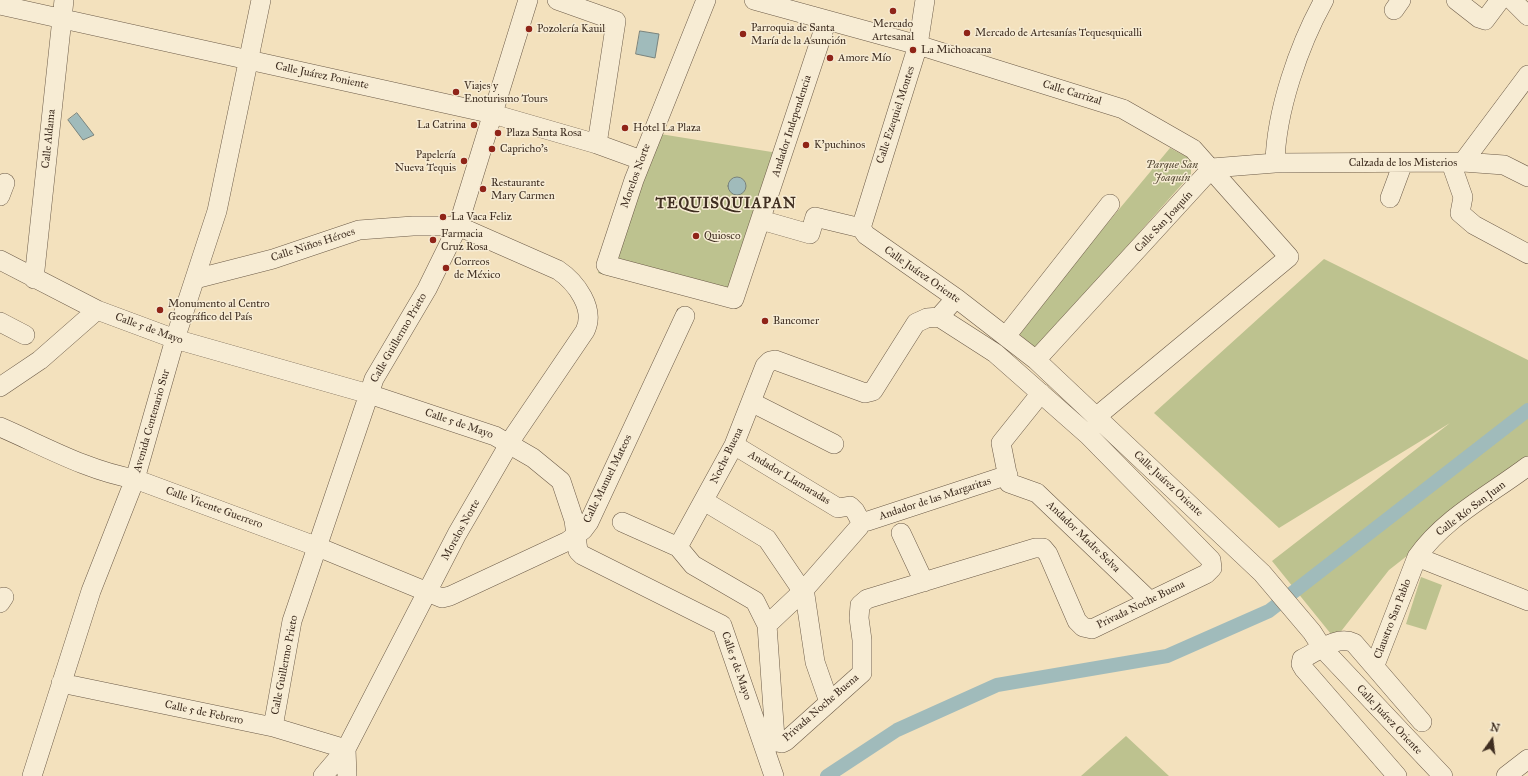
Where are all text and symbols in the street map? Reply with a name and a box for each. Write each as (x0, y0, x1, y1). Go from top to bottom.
marker: Mercado Artesanal (888, 6, 898, 16)
place label: Mercado Artesanal (872, 17, 914, 43)
place label: Parroquia de Santa María de la Asunción (751, 21, 846, 47)
place label: Pozolería Kauil (537, 22, 605, 36)
marker: Pozolería Kauil (524, 24, 534, 34)
place label: Mercado de Artesanías Tequesquicalli (975, 26, 1142, 40)
marker: Mercado de Artesanías Tequesquicalli (962, 28, 972, 38)
marker: Parroquia de Santa María de la Asunción (738, 29, 748, 39)
place label: La Michoacana (921, 43, 991, 57)
marker: La Michoacana (908, 45, 918, 55)
place label: Amore Mío (838, 51, 891, 65)
marker: Amore Mío (825, 53, 835, 63)
street label: Calle Juárez Poniente (274, 60, 370, 92)
street label: Calle Ezequiel Montes (874, 65, 918, 165)
street label: Andador Independencia (769, 73, 815, 179)
street label: Calle Carrizal (1041, 78, 1103, 108)
place label: Viajes y Enoturismo Tours (464, 79, 548, 105)
marker: Viajes y Enoturismo Tours (451, 87, 461, 97)
street label: Calle Aldama (39, 109, 59, 169)
place label: La Catrina (417, 118, 466, 132)
marker: La Catrina (469, 120, 479, 130)
place label: Hotel La Plaza (633, 121, 701, 135)
marker: Hotel La Plaza (620, 123, 630, 133)
place label: Plaza Santa Rosa (506, 126, 582, 140)
marker: Plaza Santa Rosa (493, 128, 503, 138)
place label: K'puchinos (814, 138, 865, 152)
marker: K'puchinos (801, 140, 811, 150)
place label: Capricho's (500, 142, 548, 156)
street label: Morelos Norte (618, 142, 654, 210)
marker: Capricho's (487, 144, 497, 154)
place label: Papelería Nueva Tequis (395, 148, 456, 174)
marker: Papelería Nueva Tequis (459, 156, 469, 166)
street label: Calzada de los Misterios (1349, 156, 1457, 170)
park label: Parque San Joaquín (1146, 158, 1198, 184)
place label: Restaurante Mary Carmen (491, 176, 555, 202)
marker: Restaurante Mary Carmen (478, 184, 488, 194)
street label: Calle San Joaquín (1132, 189, 1196, 255)
district label: TEQUISQUIAPAN (655, 195, 797, 213)
place label: La Vaca Feliz (451, 210, 512, 224)
marker: La Vaca Feliz (438, 212, 448, 222)
street label: Calle Niños Héroes (269, 225, 357, 265)
place label: Farmacia Cruz Rosa (441, 227, 488, 253)
place label: Quiosco (704, 229, 741, 243)
marker: Quiosco (691, 231, 701, 241)
marker: Farmacia Cruz Rosa (428, 235, 438, 245)
street label: Calle Juárez Oriente (881, 244, 963, 306)
place label: Correos de México (454, 255, 500, 281)
marker: Correos de México (441, 263, 451, 273)
street label: Calle Guillermo Prieto (368, 291, 430, 385)
place label: Monumento al Centro Geográfico del País (168, 297, 270, 323)
marker: Monumento al Centro Geográfico del País (155, 305, 165, 315)
street label: Calle 5 de Mayo (113, 311, 185, 347)
place label: Bancomer (773, 314, 819, 328)
marker: Bancomer (760, 316, 770, 326)
street label: Avenida Centenario Sur (131, 368, 173, 474)
street label: Calle 5 de Mayo (423, 406, 495, 442)
street label: Noche Buena (708, 426, 746, 486)
street label: Calle Manuel Mateos (581, 433, 635, 525)
street label: Andador Llamaradas (745, 448, 833, 508)
street label: Calle Juárez Oriente (1130, 448, 1206, 520)
street label: Andador de las Margaritas (877, 475, 993, 523)
street label: Calle Río San Juan (1434, 479, 1508, 539)
street label: Calle Vicente Guerrero (164, 484, 264, 532)
street label: Morelos Norte (439, 497, 483, 563)
street label: Andador Madre Selva (1043, 498, 1123, 576)
street label: Claustro San Pablo (1372, 577, 1414, 661)
street label: Privada Noche Buena (1095, 578, 1187, 632)
street label: Calle Guillermo Prieto (269, 614, 301, 716)
street label: Calle 5 de Mayo (718, 630, 754, 702)
street label: Privada Noche Buena (780, 671, 862, 745)
street label: Calle Juárez Oriente (1353, 682, 1425, 758)
street label: Calle 5 de Febrero (163, 698, 245, 728)
north arrow (1472, 720, 1512, 760)
text: N (1489, 720, 1501, 735)

